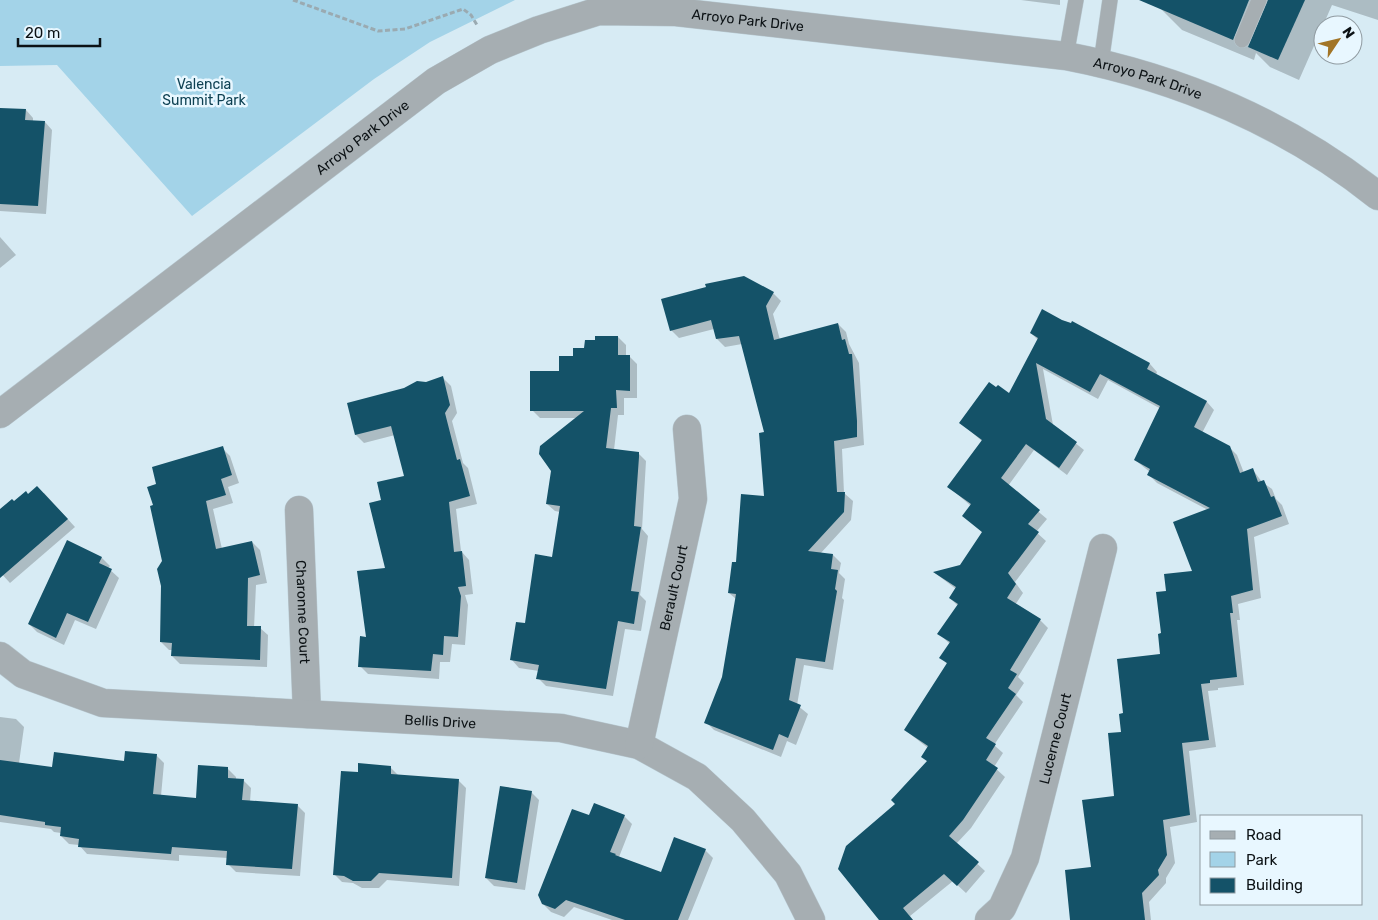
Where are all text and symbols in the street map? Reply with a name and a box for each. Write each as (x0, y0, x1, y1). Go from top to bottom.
street label: Arroyo Park Drive (691, 5, 805, 35)
scale bar (18, 15, 100, 47)
north arrow (1313, 15, 1363, 65)
text: 20 m (25, 24, 60, 42)
text: N (1338, 24, 1358, 42)
street label: Arroyo Park Drive (1092, 54, 1205, 103)
park label: Valencia Summit Park (162, 76, 246, 109)
street label: Arroyo Park Drive (312, 96, 413, 178)
street label: Berault Court (656, 543, 691, 632)
street label: Charonne Court (292, 560, 314, 665)
street label: Lucerne Court (1035, 691, 1075, 786)
street label: Bellis Drive (404, 711, 477, 732)
legend (1200, 815, 1363, 905)
text: Road (1246, 826, 1282, 844)
text: Park (1246, 851, 1277, 869)
text: Building (1246, 876, 1303, 894)

